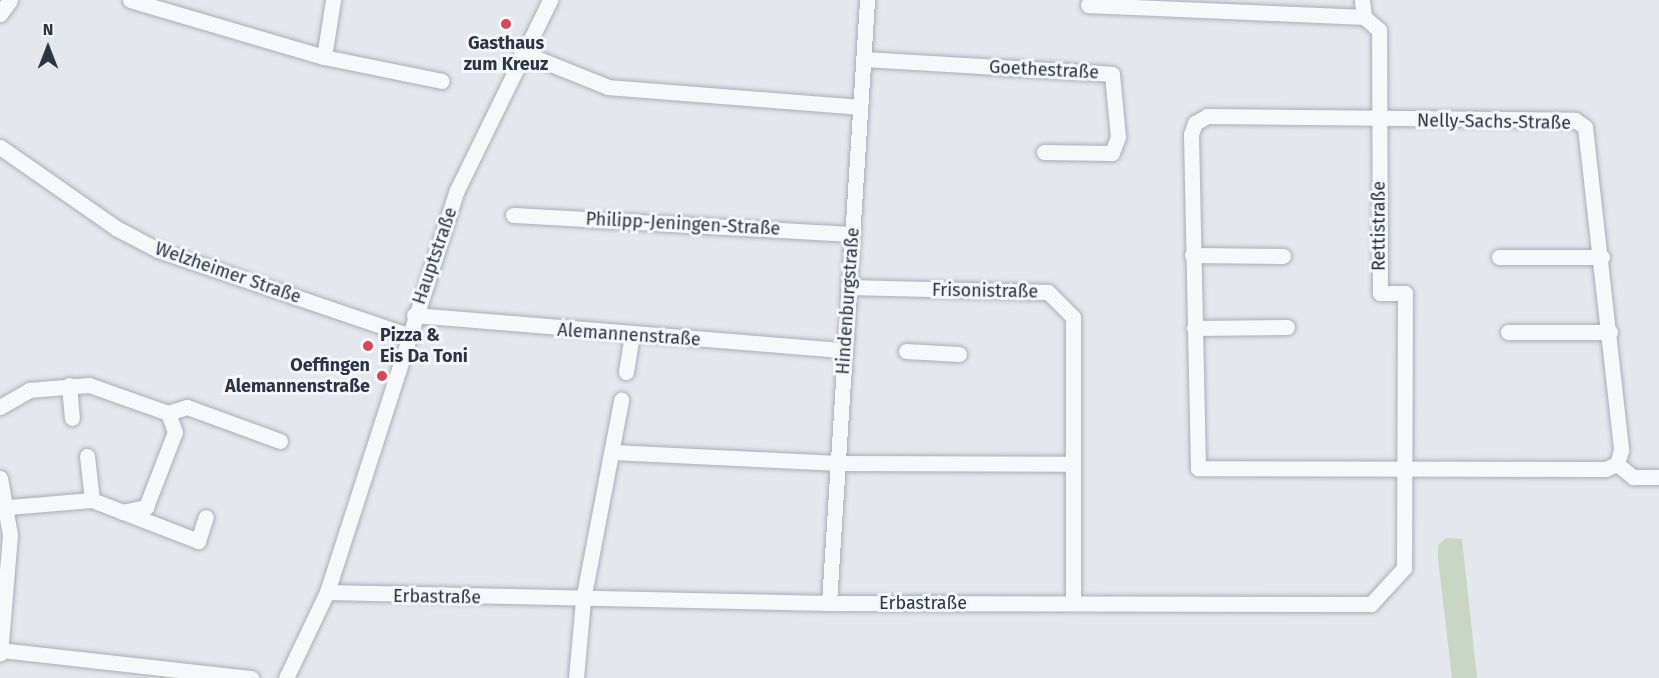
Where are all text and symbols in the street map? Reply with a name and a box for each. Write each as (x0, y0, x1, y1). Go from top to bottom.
marker: Gasthaus zum Kreuz (499, 17, 513, 31)
north arrow (18, 18, 78, 78)
text: N (43, 20, 53, 39)
place label: Gasthaus zum Kreuz (464, 33, 548, 76)
street label: Goethestraße (988, 56, 1100, 84)
street label: Nelly-Sachs-Straße (1417, 110, 1571, 134)
street label: Rettistraße (1368, 181, 1390, 271)
street label: Hauptstraße (408, 205, 462, 307)
street label: Philipp-Jeningen-Straße (585, 208, 781, 240)
street label: Hindenburgstraße (832, 227, 864, 375)
street label: Welzheimer Straße (152, 238, 304, 308)
street label: Frisonistraße (932, 279, 1038, 303)
street label: Alemannenstraße (557, 319, 701, 351)
place label: Pizza & Eis Da Toni (380, 325, 468, 368)
marker: Pizza & Eis Da Toni (361, 339, 375, 353)
place label: Oeffingen Alemannenstraße (225, 355, 370, 398)
marker: Oeffingen Alemannenstraße (375, 369, 389, 383)
street label: Erbastraße (393, 585, 481, 609)
street label: Erbastraße (879, 592, 967, 614)

